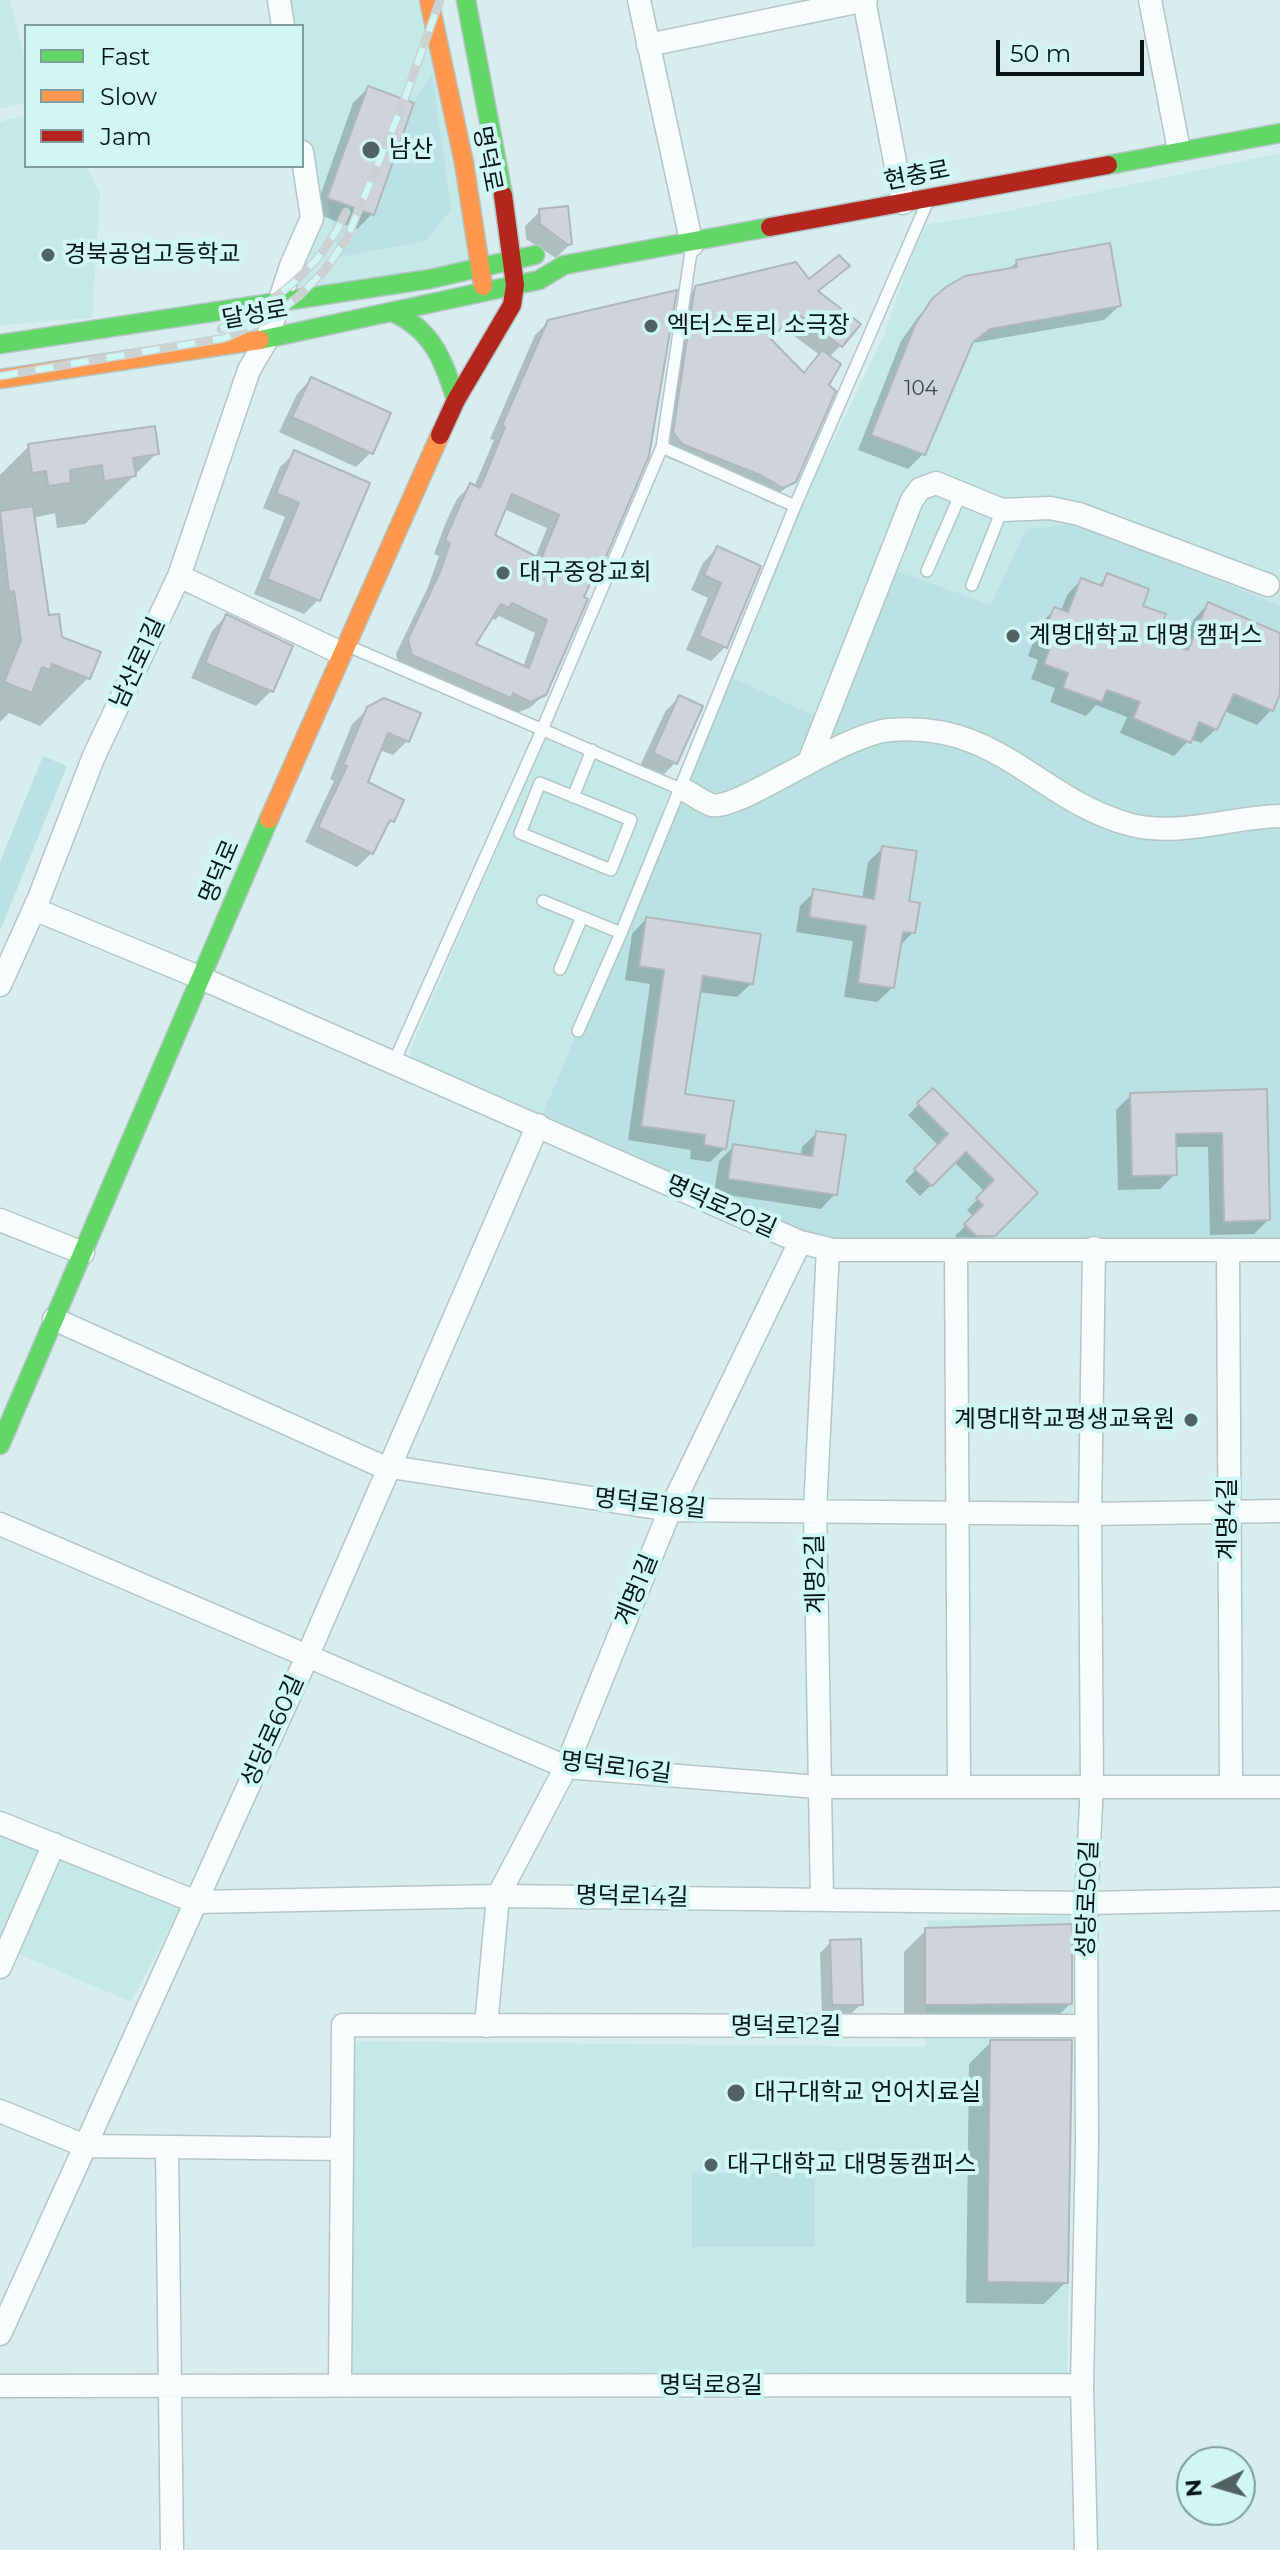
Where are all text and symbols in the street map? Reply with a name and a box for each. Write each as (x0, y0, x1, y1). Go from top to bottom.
legend (24, 24, 304, 168)
scale bar (1000, 24, 1148, 74)
text: 50 m (1010, 39, 1071, 68)
text: Fast (100, 42, 150, 71)
text: Slow (100, 82, 157, 111)
text: Jam (100, 122, 152, 151)
street label: 명덕로 (467, 124, 507, 194)
place label: 남산 (389, 136, 433, 164)
marker: 남산 (360, 139, 382, 161)
street label: 현충로 (882, 156, 952, 196)
place label: 경북공업고등학교 (64, 241, 241, 269)
marker: 경북공업고등학교 (39, 246, 57, 264)
street label: 달성로 (220, 295, 290, 335)
place label: 엑터스토리 소극장 (667, 312, 850, 340)
marker: 엑터스토리 소극장 (642, 317, 660, 335)
house number: 104 (904, 377, 938, 401)
place label: 대구중앙교회 (519, 559, 651, 587)
marker: 대구중앙교회 (494, 564, 512, 582)
street label: 남산로1길 (104, 613, 172, 713)
place label: 계명대학교 대명 캠퍼스 (1029, 622, 1262, 650)
marker: 계명대학교 대명 캠퍼스 (1004, 627, 1022, 645)
street label: 명덕로 (194, 836, 246, 908)
street label: 명덕로20길 (661, 1170, 781, 1244)
place label: 계명대학교평생교육원 (954, 1406, 1175, 1434)
marker: 계명대학교평생교육원 (1182, 1411, 1200, 1429)
street label: 계명4길 (1214, 1478, 1242, 1560)
street label: 명덕로18길 (593, 1484, 707, 1524)
street label: 계명2길 (801, 1534, 831, 1614)
street label: 계명1길 (610, 1550, 664, 1630)
street label: 성당로60길 (236, 1671, 310, 1791)
street label: 명덕로16길 (559, 1747, 673, 1789)
street label: 성당로50길 (1072, 1840, 1104, 1958)
street label: 명덕로14길 (575, 1882, 689, 1912)
street label: 명덕로12길 (731, 2013, 841, 2041)
place label: 대구대학교 언어치료실 (754, 2079, 981, 2107)
marker: 대구대학교 언어치료실 (725, 2082, 747, 2104)
place label: 대구대학교 대명동캠퍼스 (727, 2151, 976, 2179)
marker: 대구대학교 대명동캠퍼스 (702, 2156, 720, 2174)
street label: 명덕로8길 (659, 2372, 763, 2400)
north arrow (1176, 2446, 1256, 2526)
text: N (1179, 2478, 1208, 2498)

